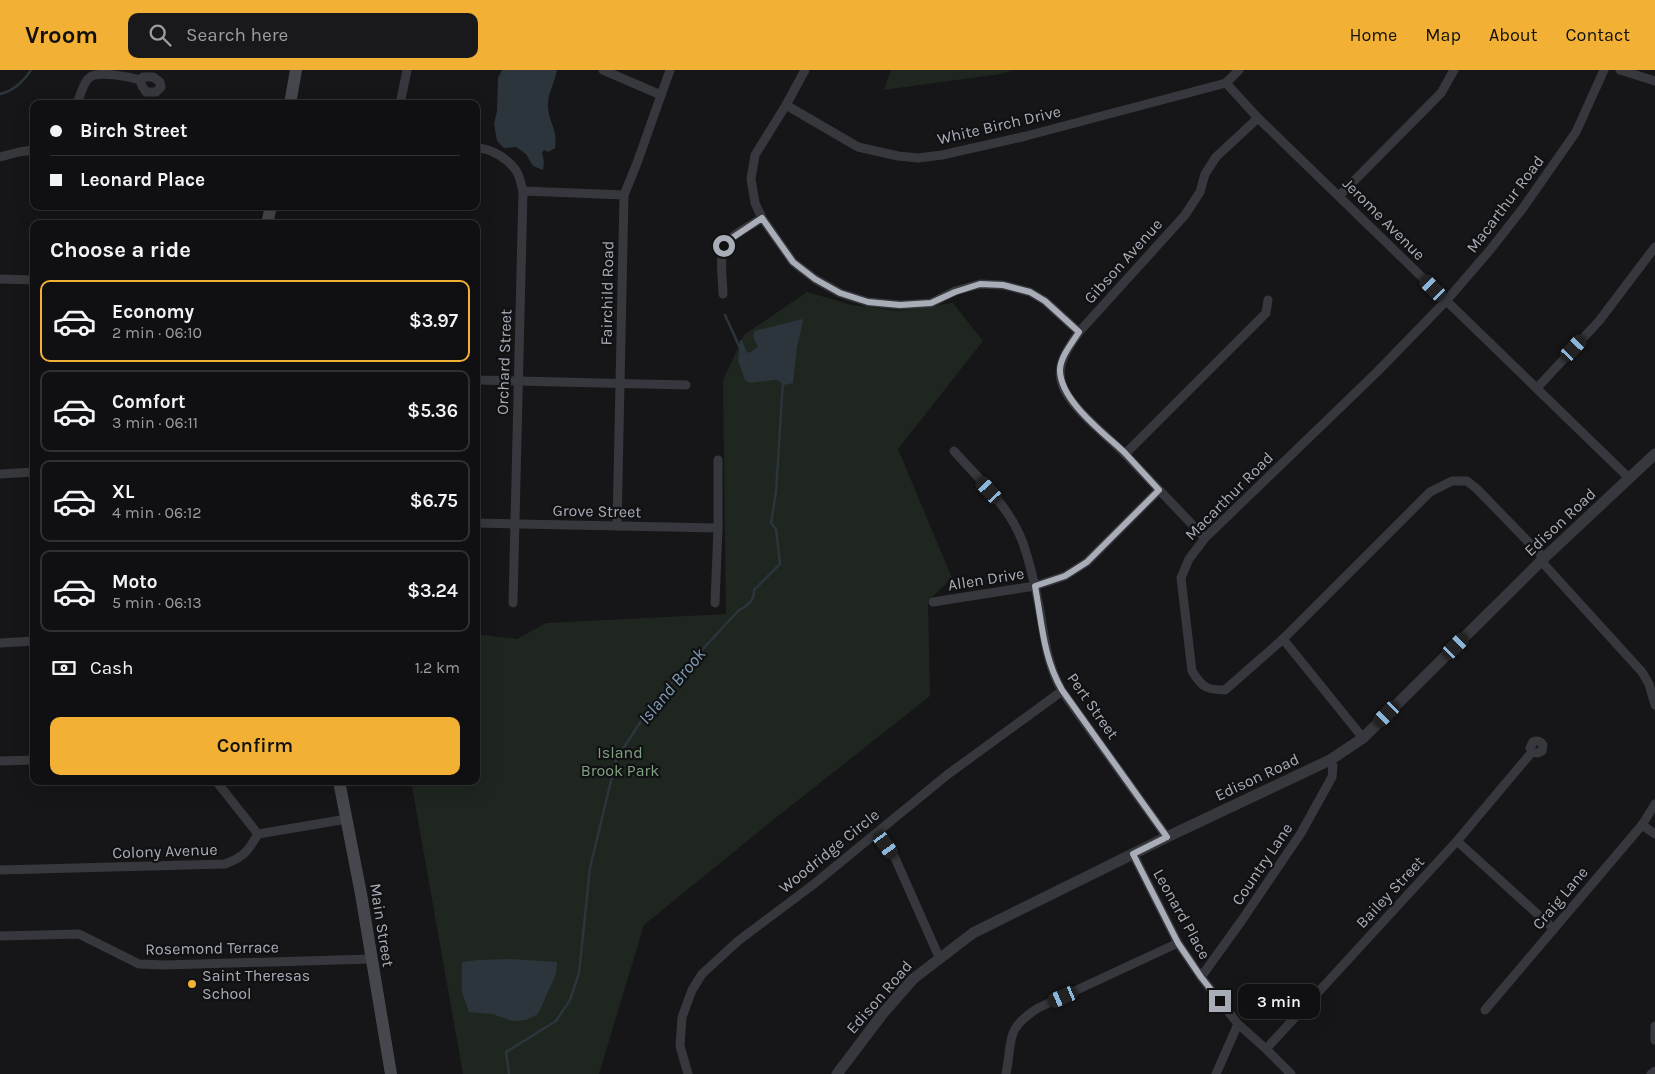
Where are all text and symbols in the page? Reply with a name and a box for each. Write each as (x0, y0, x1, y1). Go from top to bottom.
search box (128, 13, 478, 58)
text: Vroom (25, 21, 98, 49)
icon: search (146, 21, 174, 49)
text: Search here (186, 24, 288, 46)
text: Home (1349, 24, 1397, 46)
text: Map (1425, 24, 1461, 46)
text: About (1489, 24, 1538, 46)
text: Contact (1566, 24, 1630, 46)
street label: White Birch Drive (935, 102, 1063, 148)
text: Birch Street (80, 120, 187, 142)
street label: Macarthur Road (1462, 152, 1548, 256)
text: Leonard Place (80, 169, 205, 191)
street label: Jerome Avenue (1339, 174, 1429, 264)
street label: Gibson Avenue (1080, 215, 1166, 307)
route start (713, 235, 735, 257)
text: Choose a ride (50, 237, 191, 263)
street label: Fairchild Road (597, 241, 617, 345)
car (1417, 272, 1448, 304)
icon: car (52, 299, 97, 344)
text: Economy (112, 301, 194, 323)
street label: Orchard Street (493, 309, 515, 415)
text: $3.97 (409, 310, 458, 332)
text: 2 min · 06:10 (112, 323, 202, 342)
car (1558, 332, 1589, 364)
icon: car (52, 389, 97, 434)
text: Comfort (112, 391, 186, 413)
text: $5.36 (407, 400, 458, 422)
text: 3 min · 06:11 (112, 413, 198, 432)
street label: Macarthur Road (1181, 448, 1277, 544)
car (973, 474, 1004, 506)
icon: car (52, 479, 97, 524)
text: XL (112, 481, 134, 503)
street label: Edison Road (1520, 484, 1600, 560)
text: $6.75 (410, 490, 458, 512)
street label: Grove Street (552, 501, 642, 521)
text: 4 min · 06:12 (112, 503, 202, 522)
street label: Allen Drive (946, 564, 1026, 594)
icon: car (52, 569, 97, 614)
text: Moto (112, 571, 158, 593)
text: $3.24 (407, 580, 458, 602)
text: 5 min · 06:13 (112, 593, 202, 612)
car (1440, 630, 1471, 662)
water label: Island Brook (634, 643, 711, 729)
icon: cash (50, 654, 78, 682)
text: Cash (90, 657, 134, 679)
text: 1.2 km (415, 658, 460, 677)
street label: Pert Street (1063, 669, 1123, 743)
car (1371, 698, 1402, 730)
button: Confirm (50, 717, 460, 775)
park label: Island Brook Park (581, 743, 659, 780)
street label: Edison Road (1212, 749, 1302, 805)
street label: Woodridge Circle (775, 805, 883, 897)
street label: Country Lane (1228, 819, 1296, 909)
car (871, 828, 900, 862)
street label: Colony Avenue (112, 840, 218, 862)
street label: Bailey Street (1352, 852, 1428, 932)
street label: Craig Lane (1528, 863, 1592, 933)
street label: Leonard Place (1149, 865, 1215, 963)
street label: Main Street (366, 882, 398, 968)
street label: Rosemond Terrace (145, 937, 279, 959)
street label: Edison Road (842, 957, 916, 1037)
place label: Saint Theresas School (202, 966, 310, 1003)
marker: Saint Theresas School (186, 978, 198, 990)
car (1046, 984, 1079, 1010)
callout: 3 min (1238, 984, 1320, 1018)
route end (1209, 990, 1231, 1012)
text: 3 min (1257, 992, 1301, 1011)

